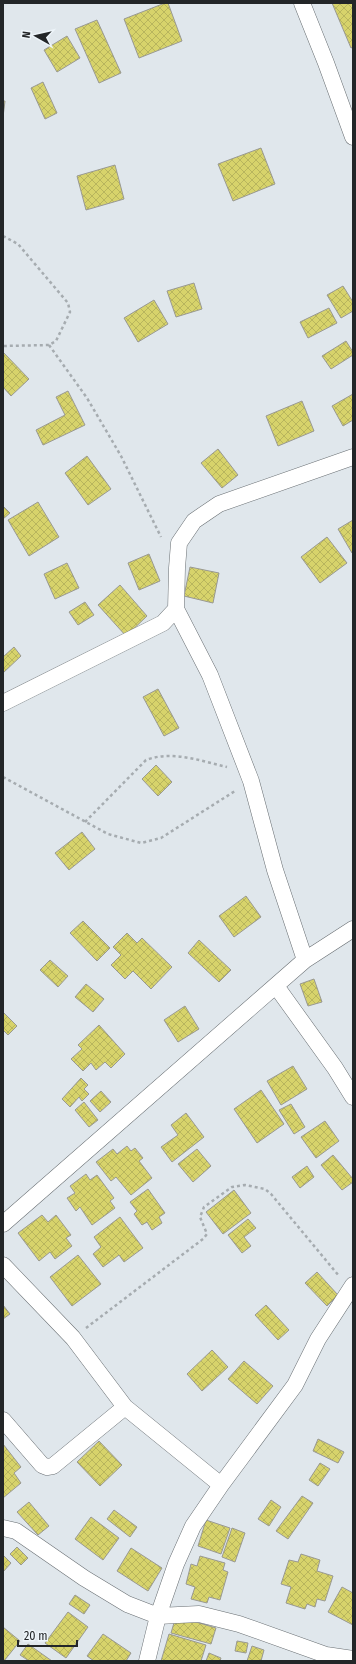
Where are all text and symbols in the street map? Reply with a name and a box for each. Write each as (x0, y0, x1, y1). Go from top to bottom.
north arrow (16, 16, 56, 56)
text: N (20, 31, 33, 39)
scale bar (18, 1622, 77, 1648)
text: 20 m (24, 1629, 48, 1643)

